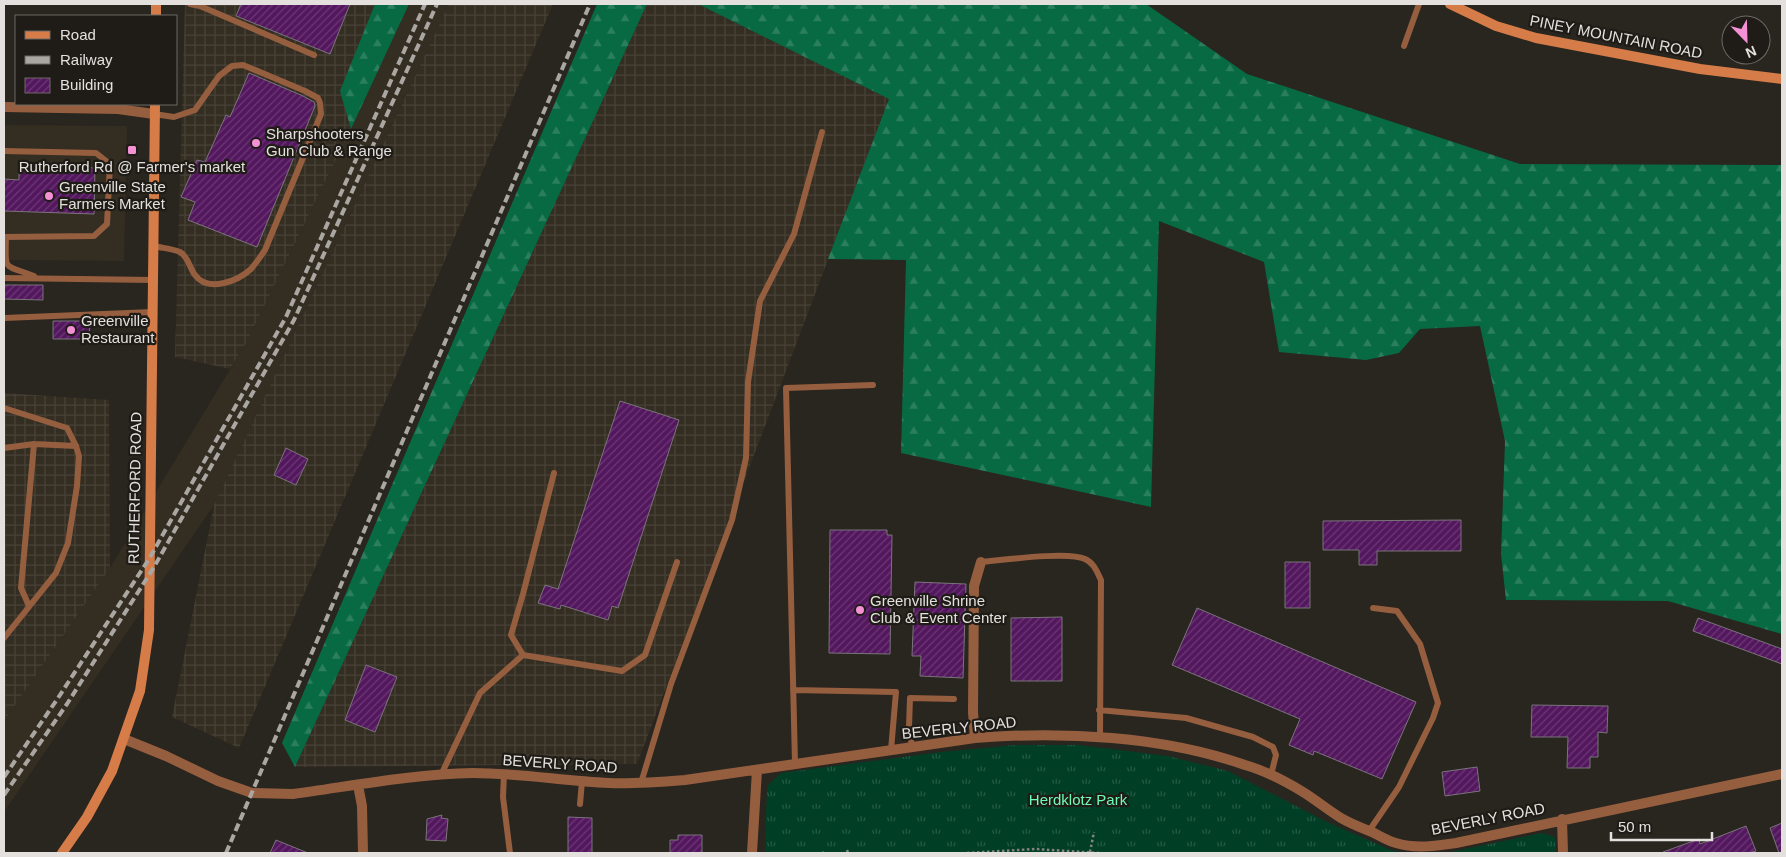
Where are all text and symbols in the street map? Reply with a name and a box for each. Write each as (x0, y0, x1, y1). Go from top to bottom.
street label: PINEY MOUNTAIN ROAD (1528, 11, 1704, 62)
legend (15, 15, 178, 105)
north arrow (1721, 15, 1771, 65)
text: Road (60, 26, 96, 43)
text: N (1743, 43, 1759, 61)
text: Railway (60, 51, 113, 68)
text: Building (60, 76, 113, 93)
place label: Sharpshooters Gun Club & Range (266, 125, 392, 159)
marker: Sharpshooters Gun Club & Range (250, 137, 262, 149)
marker: Rutherford Rd @ Farmer's market (126, 144, 138, 156)
place label: Rutherford Rd @ Farmer's market (19, 158, 246, 175)
place label: Greenville State Farmers Market (59, 178, 166, 212)
marker: Greenville State Farmers Market (43, 190, 55, 202)
place label: Greenville Restaurant (81, 312, 155, 346)
marker: Greenville Restaurant (65, 324, 77, 336)
street label: RUTHERFORD ROAD (125, 411, 144, 564)
place label: Greenville Shrine Club & Event Center (870, 592, 1007, 626)
marker: Greenville Shrine Club & Event Center (854, 604, 866, 616)
street label: BEVERLY ROAD (901, 713, 1017, 742)
street label: BEVERLY ROAD (502, 751, 618, 776)
park label: Herdklotz Park (1029, 791, 1128, 808)
street label: BEVERLY ROAD (1430, 799, 1546, 838)
scale bar (1611, 810, 1712, 842)
text: 50 m (1618, 818, 1651, 835)

